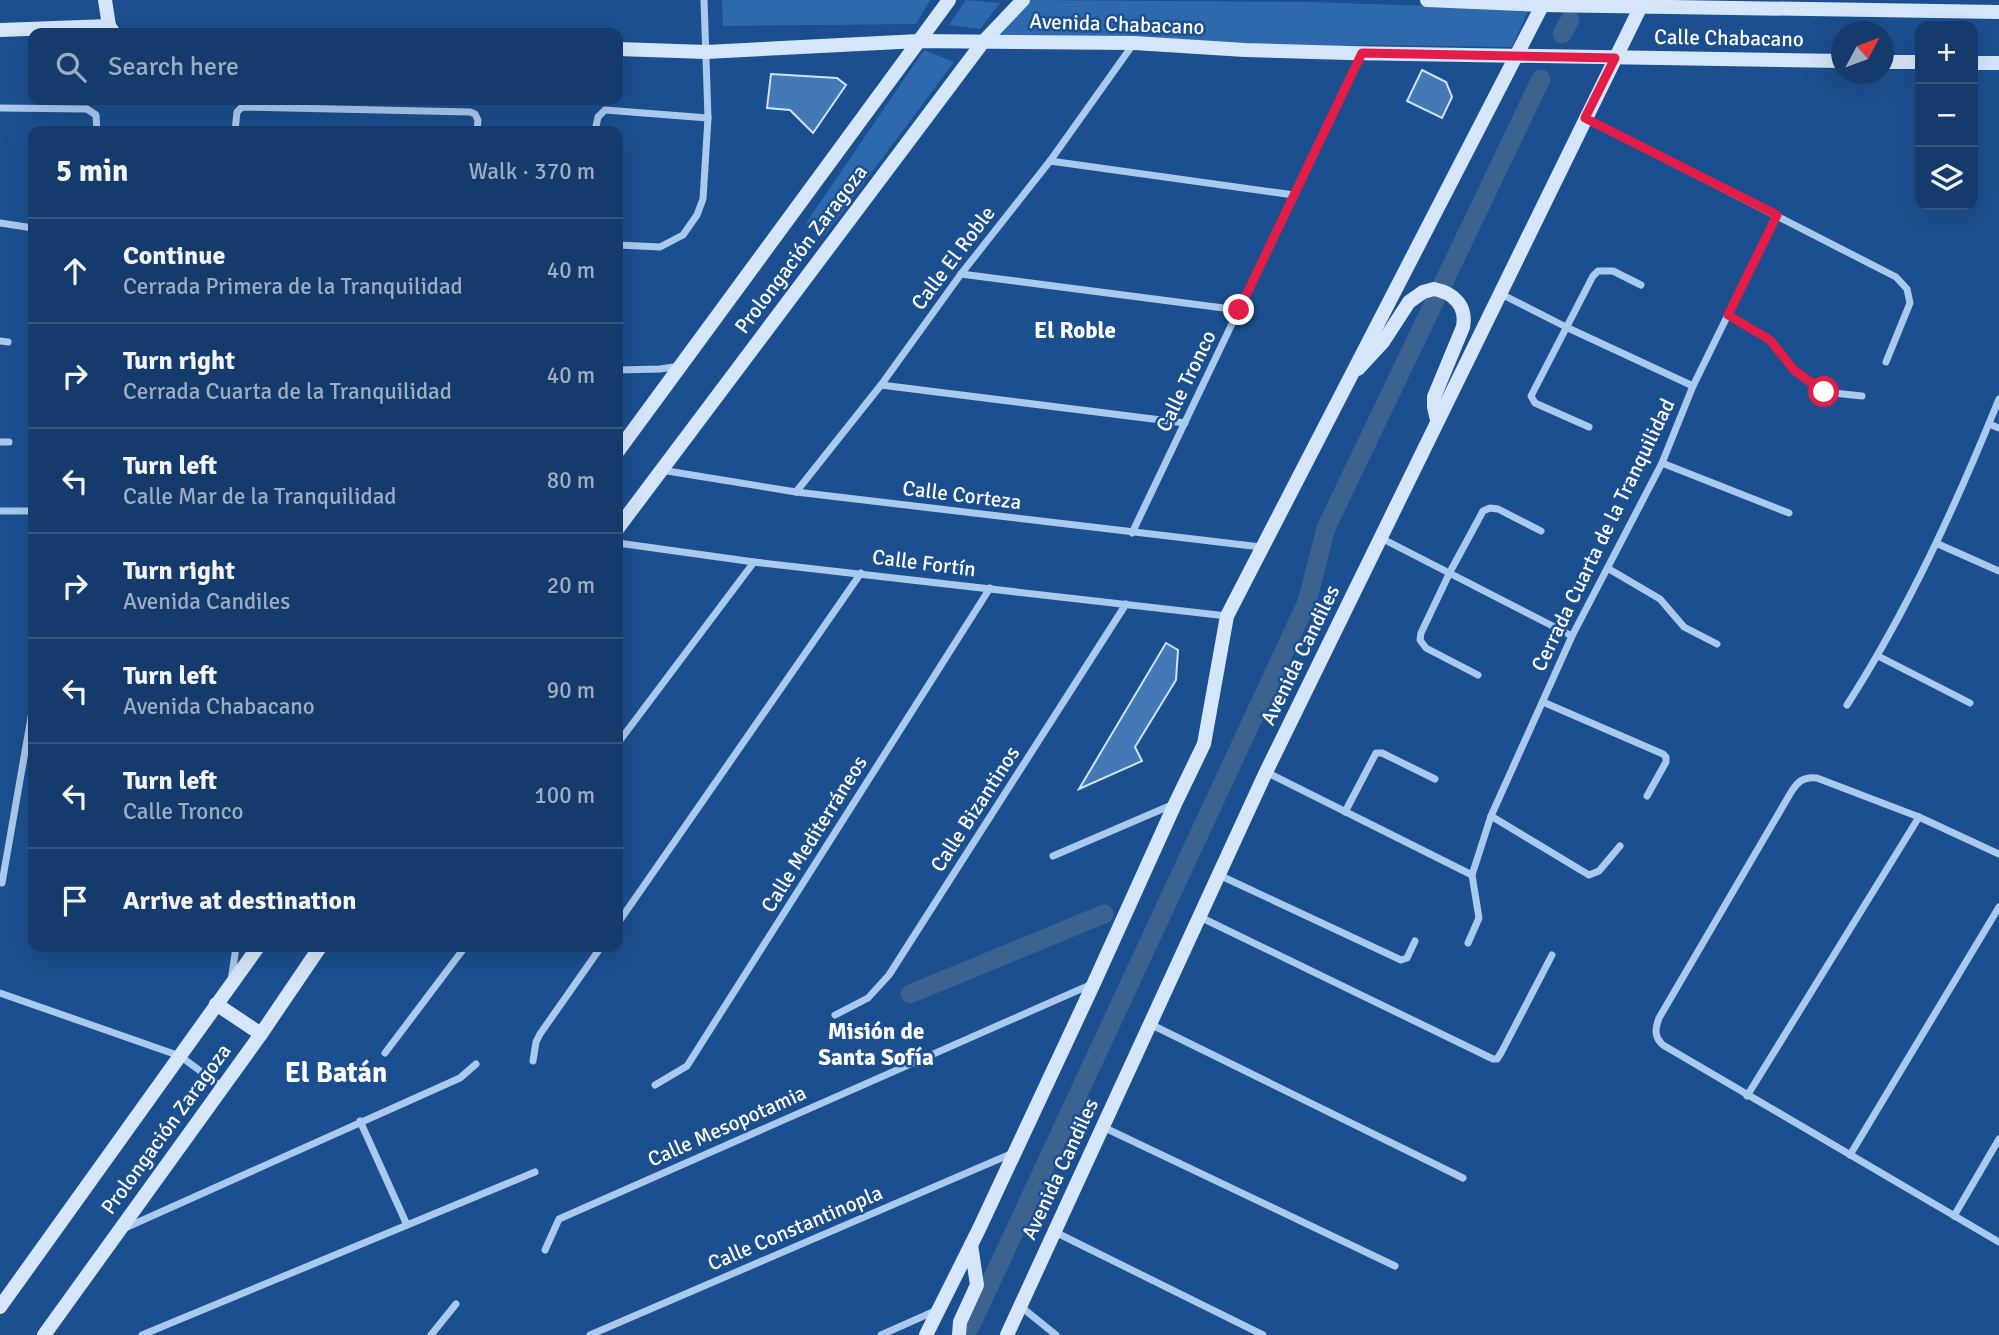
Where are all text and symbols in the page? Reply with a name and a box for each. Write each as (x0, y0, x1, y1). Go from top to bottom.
street label: Avenida Chabacano (1029, 8, 1205, 40)
north arrow (1831, 21, 1894, 84)
map controls (1915, 21, 1978, 210)
button: + (1915, 21, 1978, 84)
street label: Calle Chabacano (1654, 24, 1804, 52)
search box (28, 28, 623, 105)
icon: search (52, 48, 90, 86)
text: Search here (108, 51, 239, 83)
button: − (1915, 84, 1978, 147)
button: layers (1915, 147, 1978, 210)
text: 5 min (56, 153, 128, 190)
text: Walk · 370 m (469, 157, 595, 186)
street label: Prolongación Zaragoza (729, 159, 873, 339)
street label: Calle El Roble (905, 201, 1001, 315)
text: Continue (123, 240, 225, 272)
icon: ahead (56, 252, 94, 290)
text: 40 m (547, 256, 595, 285)
text: Cerrada Primera de la Tranquilidad (123, 272, 463, 301)
route end (1223, 294, 1254, 325)
district label: El Roble (1034, 316, 1116, 345)
street label: Calle Tronco (1150, 326, 1222, 436)
text: Turn right (123, 345, 235, 377)
icon: right (56, 357, 94, 395)
text: 40 m (547, 361, 595, 390)
route start (1808, 376, 1839, 407)
text: Cerrada Cuarta de la Tranquilidad (123, 377, 452, 406)
street label: Cerrada Cuarta de la Tranquilidad (1525, 394, 1681, 676)
text: Turn left (123, 450, 217, 482)
icon: left (56, 462, 94, 500)
text: 80 m (547, 466, 595, 495)
street label: Calle Corteza (901, 475, 1023, 515)
text: Calle Mar de la Tranquilidad (123, 482, 396, 511)
street label: Calle Fortín (871, 544, 977, 582)
text: Turn right (123, 555, 235, 587)
icon: right (56, 567, 94, 605)
text: 20 m (547, 571, 595, 600)
street label: Avenida Candiles (1255, 581, 1345, 729)
text: Avenida Candiles (123, 587, 290, 616)
text: Turn left (123, 660, 217, 692)
icon: left (56, 672, 94, 710)
text: 90 m (547, 676, 595, 705)
text: Avenida Chabacano (123, 692, 315, 721)
street label: Calle Bizantinos (925, 741, 1025, 877)
street label: Calle Mediterráneos (755, 751, 873, 917)
text: Turn left (123, 765, 217, 797)
icon: left (56, 777, 94, 815)
text: 100 m (534, 781, 595, 810)
text: Calle Tronco (123, 797, 243, 826)
icon: arrive (56, 882, 94, 920)
text: Arrive at destination (123, 885, 356, 917)
district label: Misión de Santa Sofía (818, 1017, 934, 1072)
street label: Prolongación Zaragoza (95, 1039, 237, 1219)
district label: El Batán (285, 1056, 387, 1090)
street label: Calle Mesopotamia (644, 1079, 810, 1173)
street label: Avenida Candiles (1016, 1094, 1104, 1244)
street label: Calle Constantinopla (704, 1179, 886, 1277)

